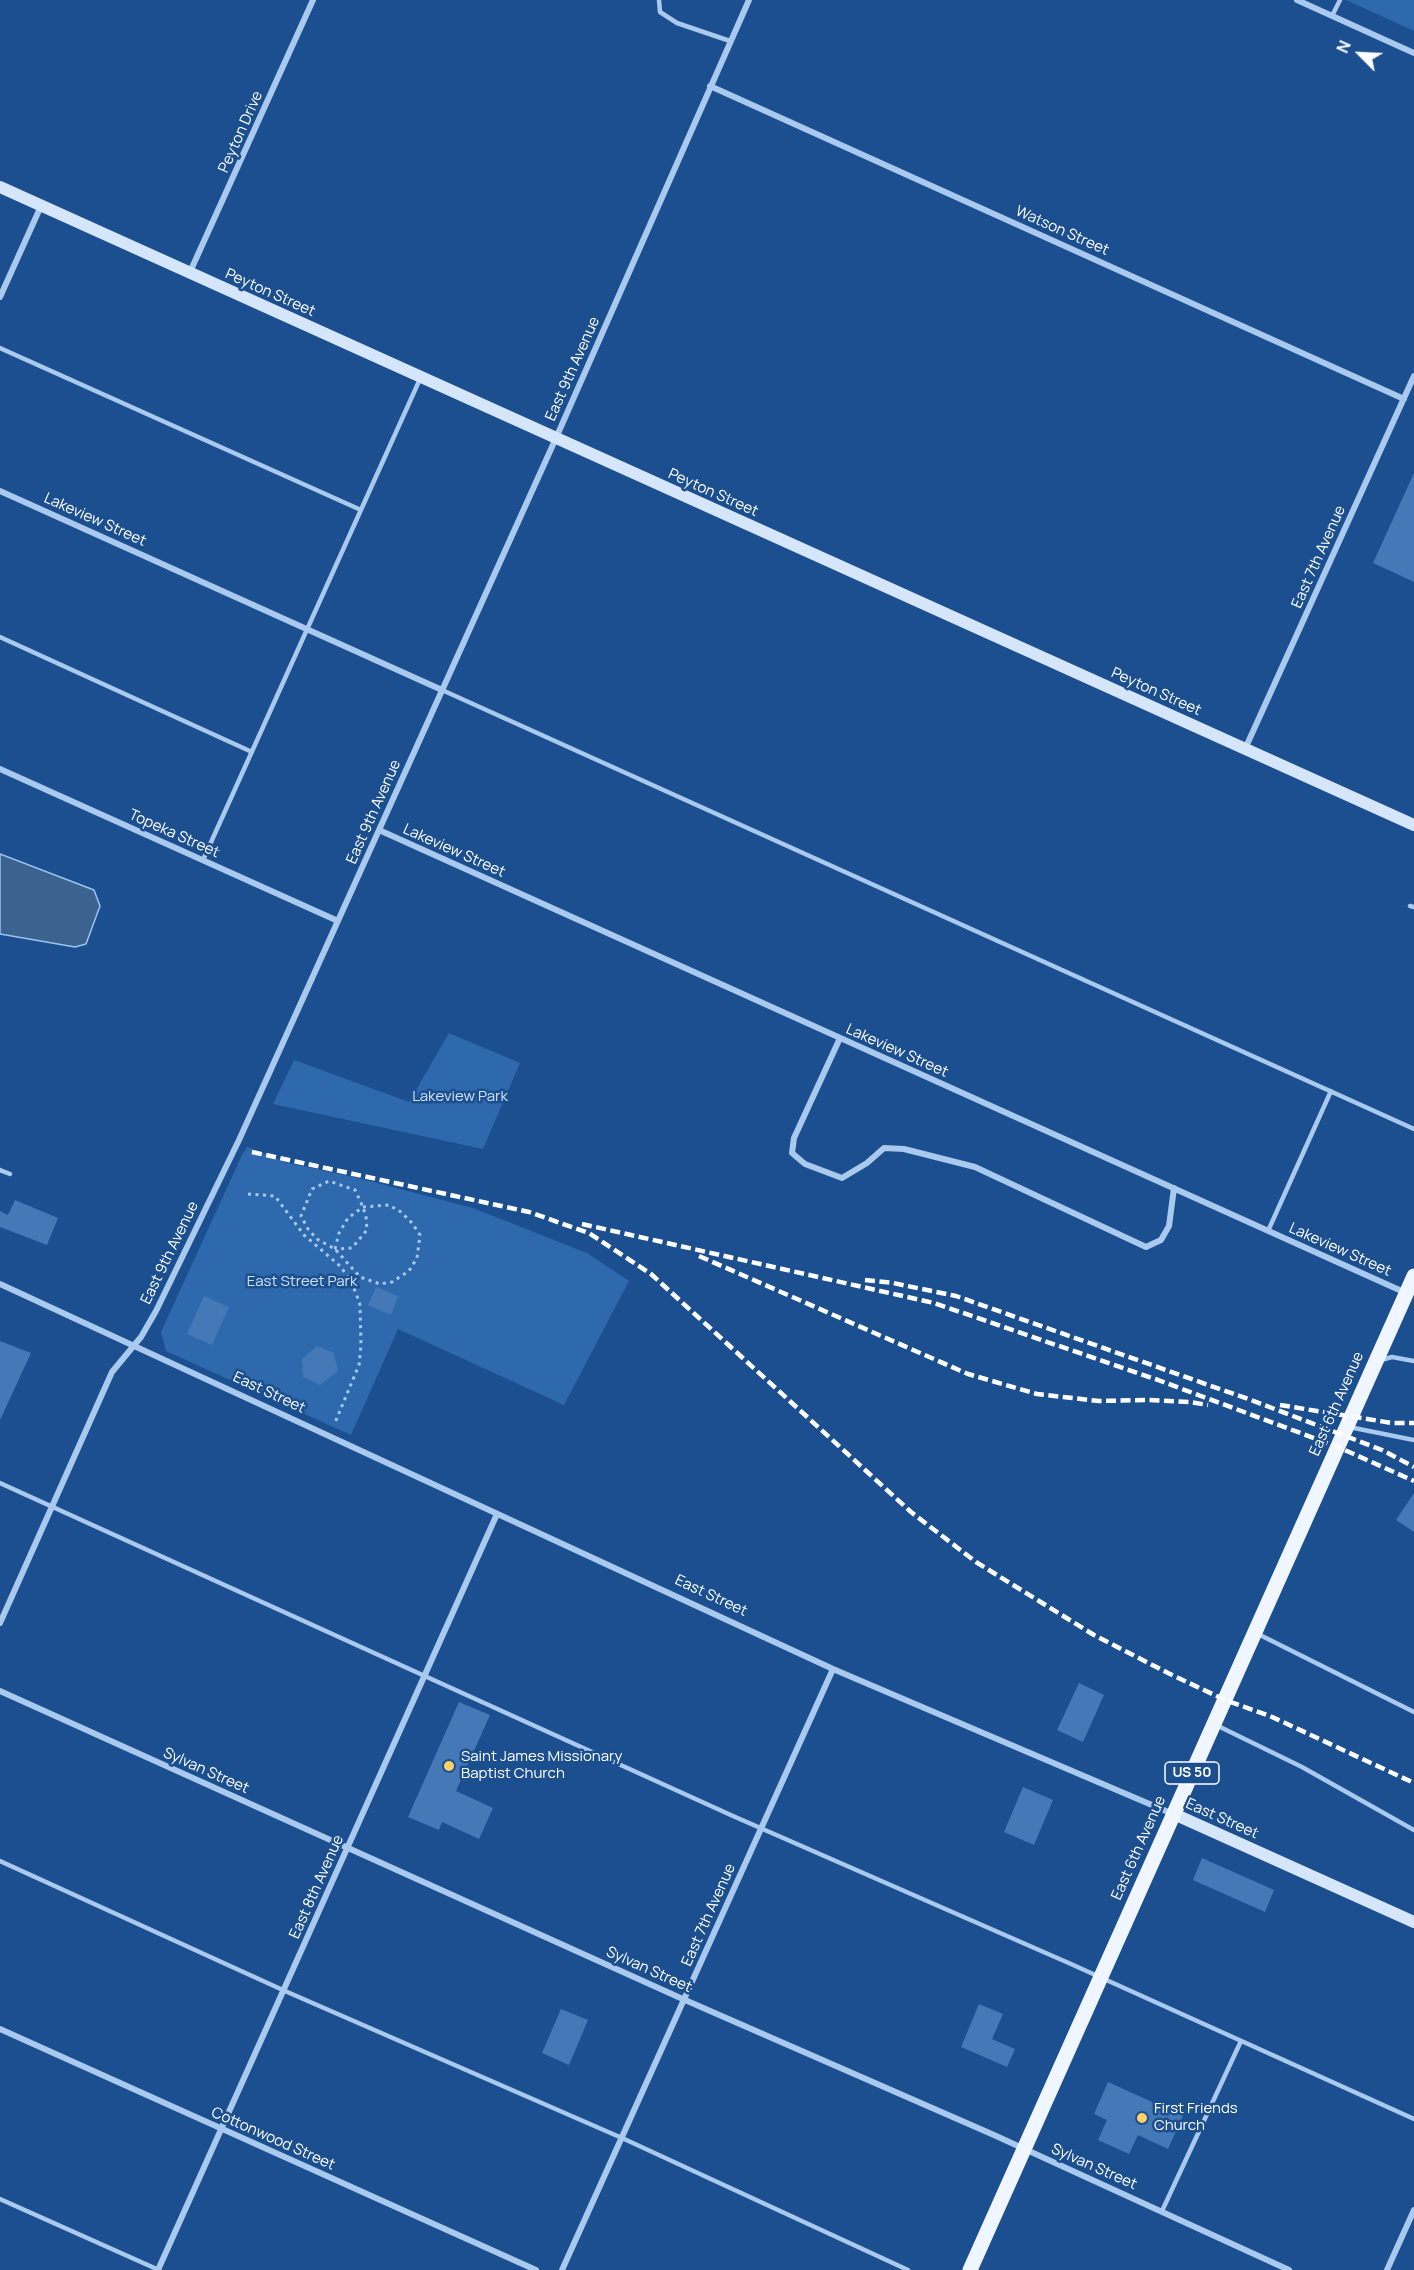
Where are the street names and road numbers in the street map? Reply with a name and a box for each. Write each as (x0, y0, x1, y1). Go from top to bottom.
street label: Peyton Drive (215, 88, 267, 176)
street label: Watson Street (1012, 202, 1112, 260)
street label: Peyton Street (222, 265, 318, 321)
street label: East 9th Avenue (542, 314, 604, 424)
street label: Peyton Street (665, 465, 761, 521)
street label: Lakeview Street (41, 489, 149, 551)
street label: East 7th Avenue (1288, 503, 1350, 611)
street label: Peyton Street (1108, 664, 1204, 720)
street label: East 9th Avenue (343, 757, 405, 867)
street label: Topeka Street (126, 806, 222, 862)
street label: Lakeview Street (400, 820, 508, 882)
street label: Lakeview Street (843, 1020, 951, 1082)
street label: East 9th Avenue (137, 1199, 203, 1307)
street label: Lakeview Street (1286, 1219, 1394, 1281)
street label: East 6th Avenue (1306, 1349, 1368, 1459)
street label: East Street (230, 1368, 308, 1418)
street label: East Street (672, 1571, 750, 1621)
street label: Sylvan Street (160, 1744, 252, 1798)
road number: US 50 (1165, 1762, 1219, 1784)
street label: East 6th Avenue (1108, 1793, 1170, 1903)
street label: East Street (1183, 1795, 1261, 1843)
street label: East 8th Avenue (286, 1832, 348, 1942)
street label: East 7th Avenue (678, 1861, 740, 1969)
street label: Sylvan Street (603, 1943, 695, 1997)
street label: Cottonwood Street (208, 2104, 338, 2174)
street label: Sylvan Street (1048, 2140, 1140, 2194)

